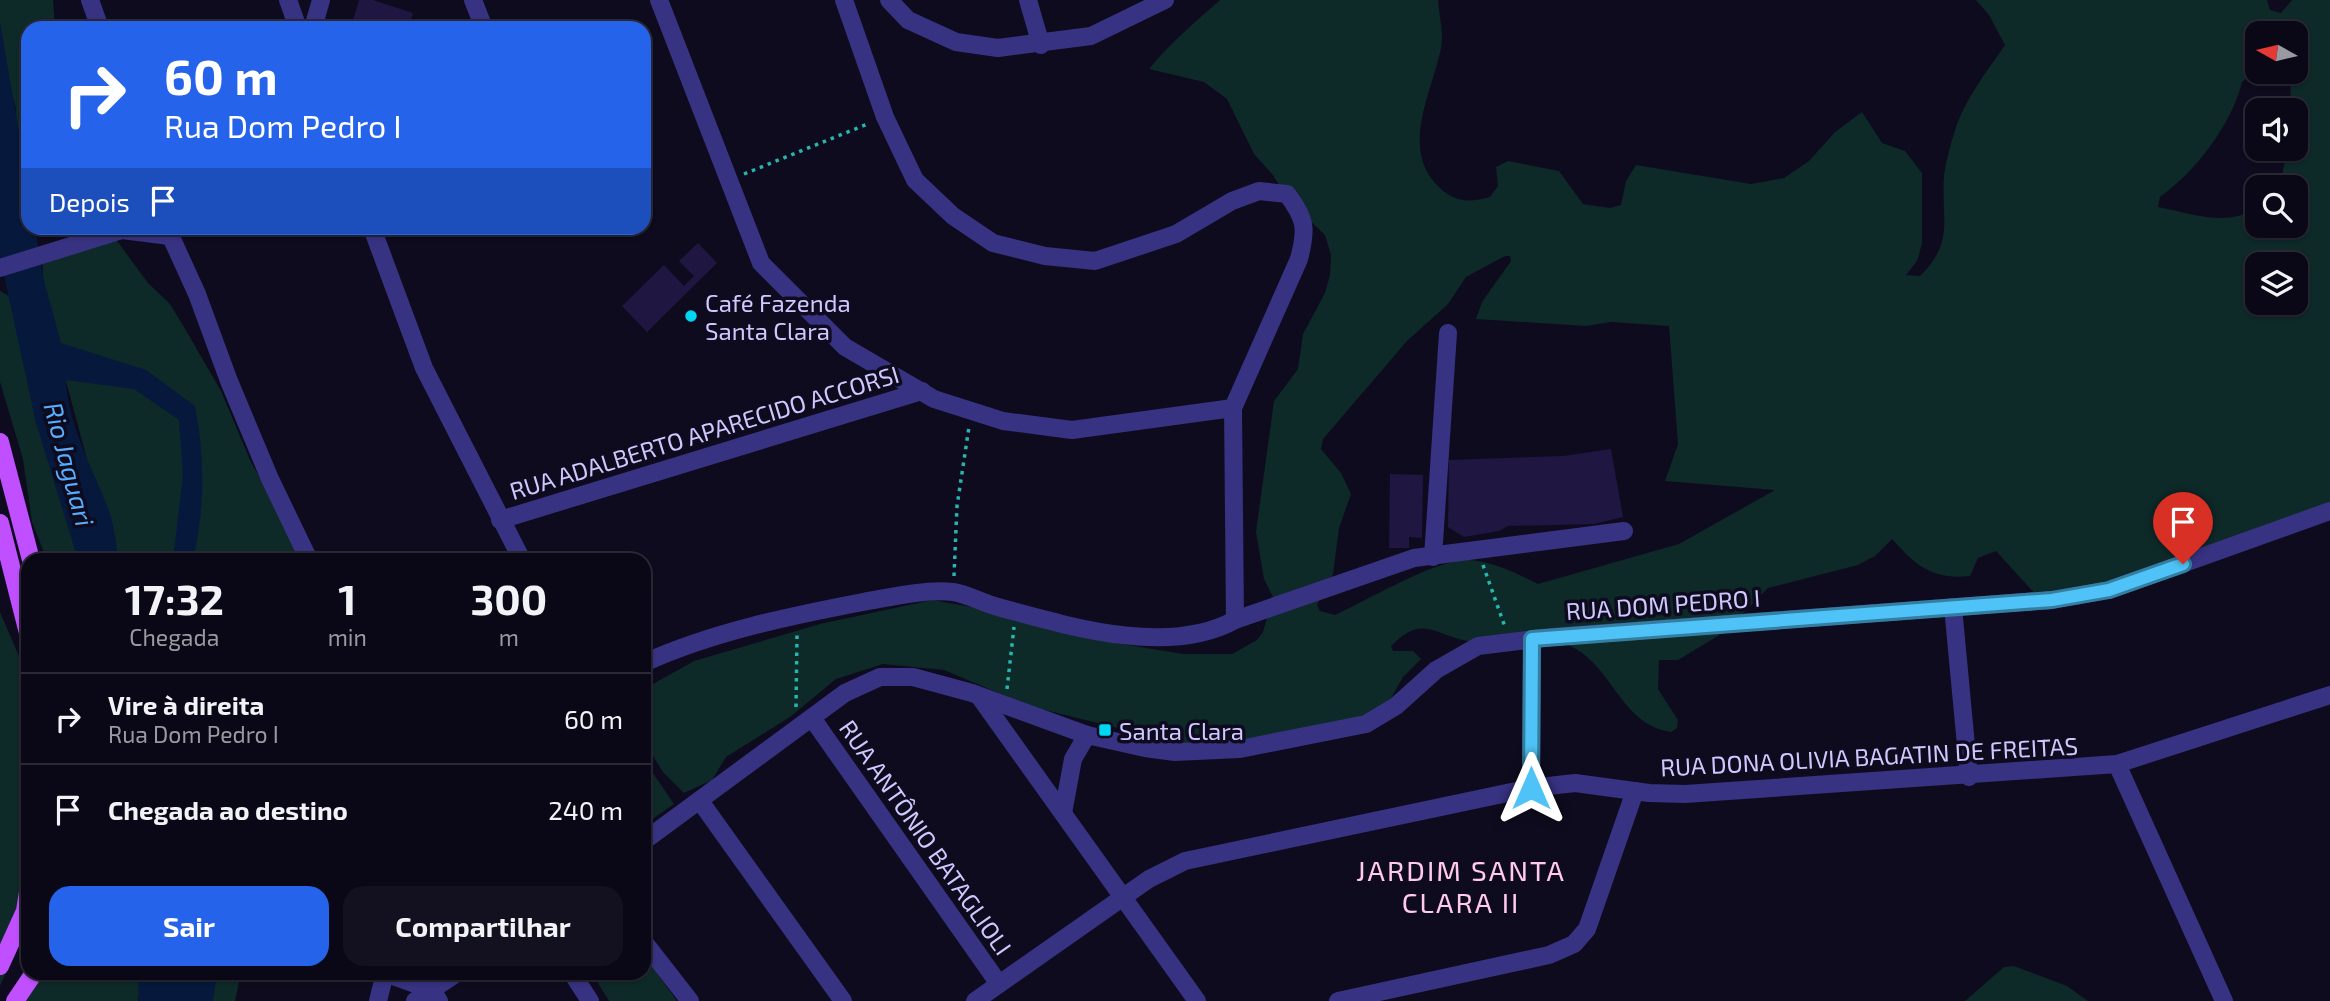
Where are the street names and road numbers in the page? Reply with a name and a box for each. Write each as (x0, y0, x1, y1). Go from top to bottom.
street label: RUA ADALBERTO APARECIDO ACCORSI (506, 359, 902, 505)
street label: RUA DOM PEDRO I (1565, 583, 1761, 625)
street label: RUA ANTÔNIO BATAGLIOLI (834, 714, 1018, 960)
street label: RUA DONA OLIVIA BAGATIN DE FREITAS (1659, 731, 2079, 781)

